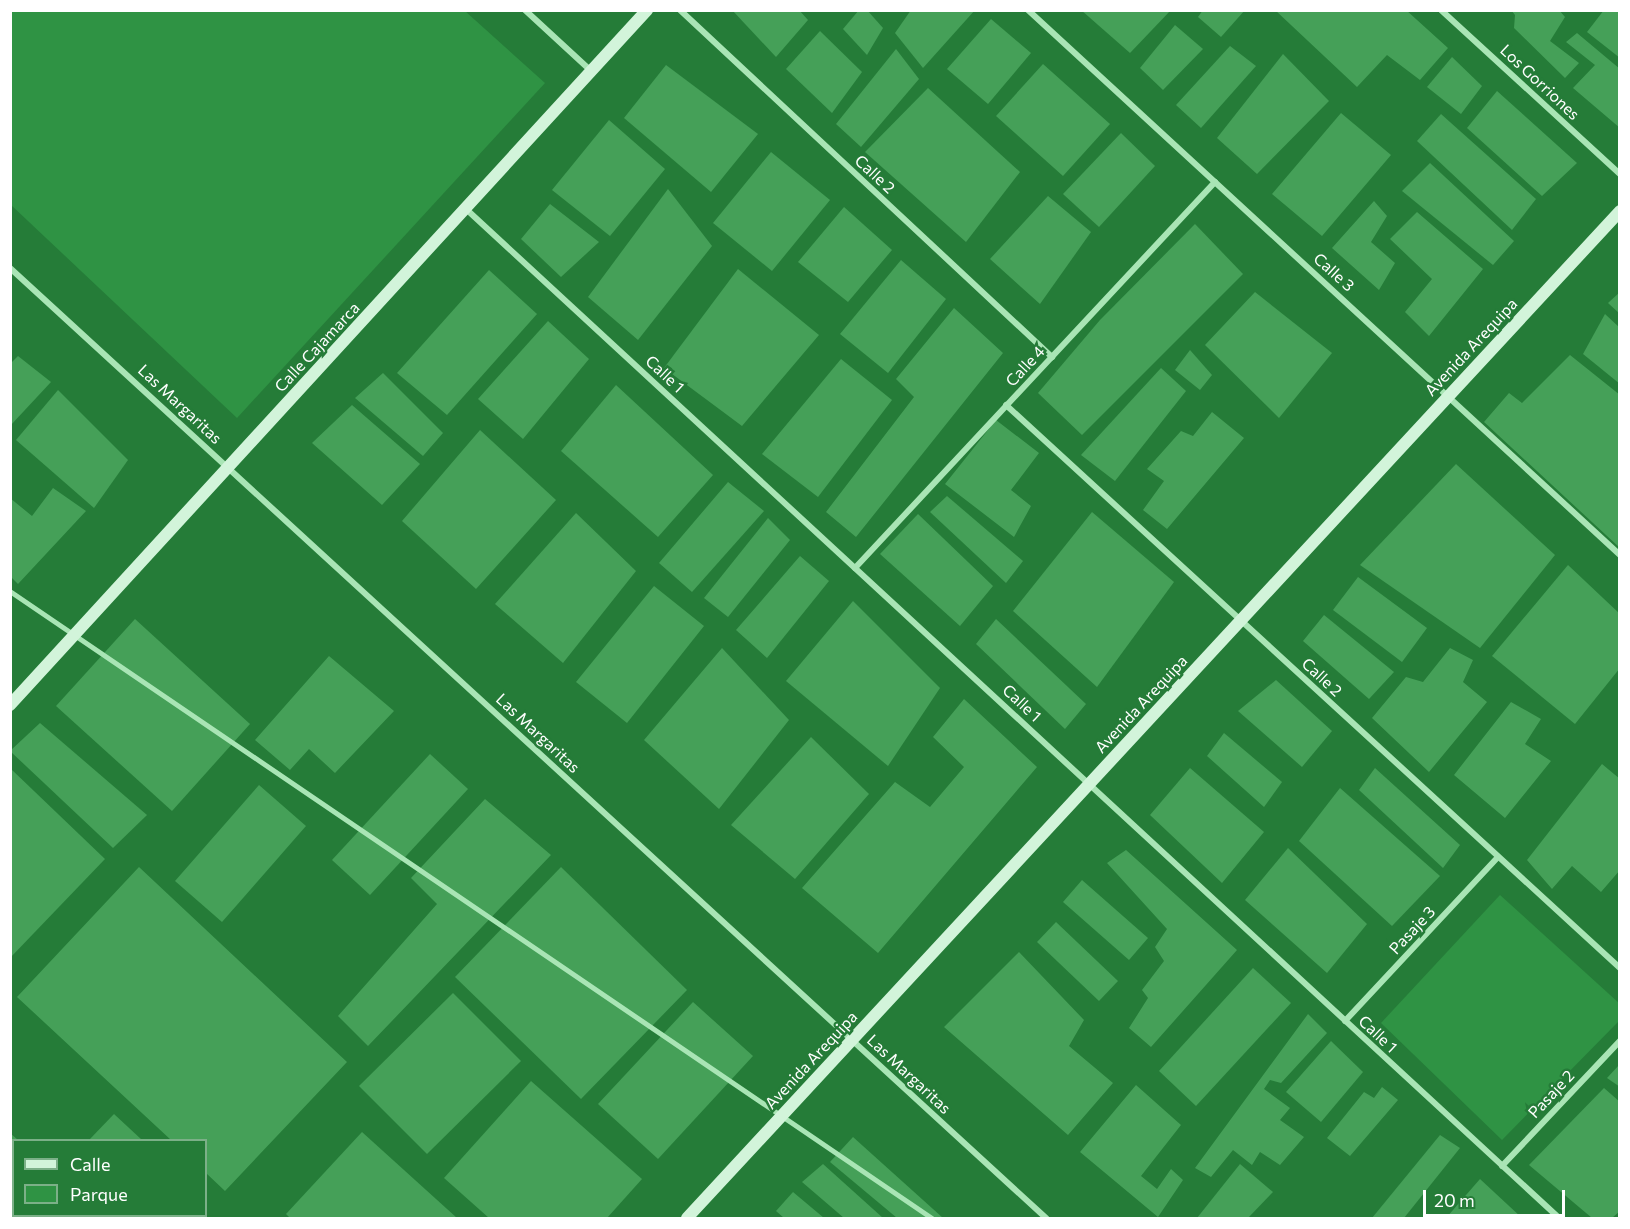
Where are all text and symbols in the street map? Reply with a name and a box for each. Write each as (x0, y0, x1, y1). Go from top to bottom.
street label: Los Gorriones (1496, 40, 1584, 124)
street label: Calle 2 (851, 151, 899, 197)
street label: Calle 3 (1310, 249, 1358, 295)
street label: Avenida Arequipa (1421, 294, 1521, 400)
street label: Calle Cajamarca (271, 298, 363, 396)
street label: Calle 4 (1001, 342, 1049, 390)
street label: Calle 1 (642, 351, 688, 397)
street label: Las Margaritas (134, 360, 226, 448)
street label: Avenida Arequipa (1091, 651, 1191, 757)
street label: Calle 2 (1298, 654, 1346, 700)
street label: Calle 1 (999, 680, 1045, 726)
street label: Las Margaritas (492, 689, 584, 777)
street label: Pasaje 3 (1385, 902, 1439, 958)
street label: Avenida Arequipa (761, 1007, 861, 1113)
street label: Calle 1 (1355, 1011, 1401, 1057)
street label: Las Margaritas (863, 1030, 955, 1118)
street label: Pasaje 2 (1524, 1066, 1578, 1122)
legend (12, 1139, 207, 1217)
text: Calle (70, 1153, 110, 1175)
scale bar (1426, 1178, 1568, 1216)
text: Parque (70, 1183, 128, 1205)
text: 20 m (1434, 1189, 1475, 1211)

